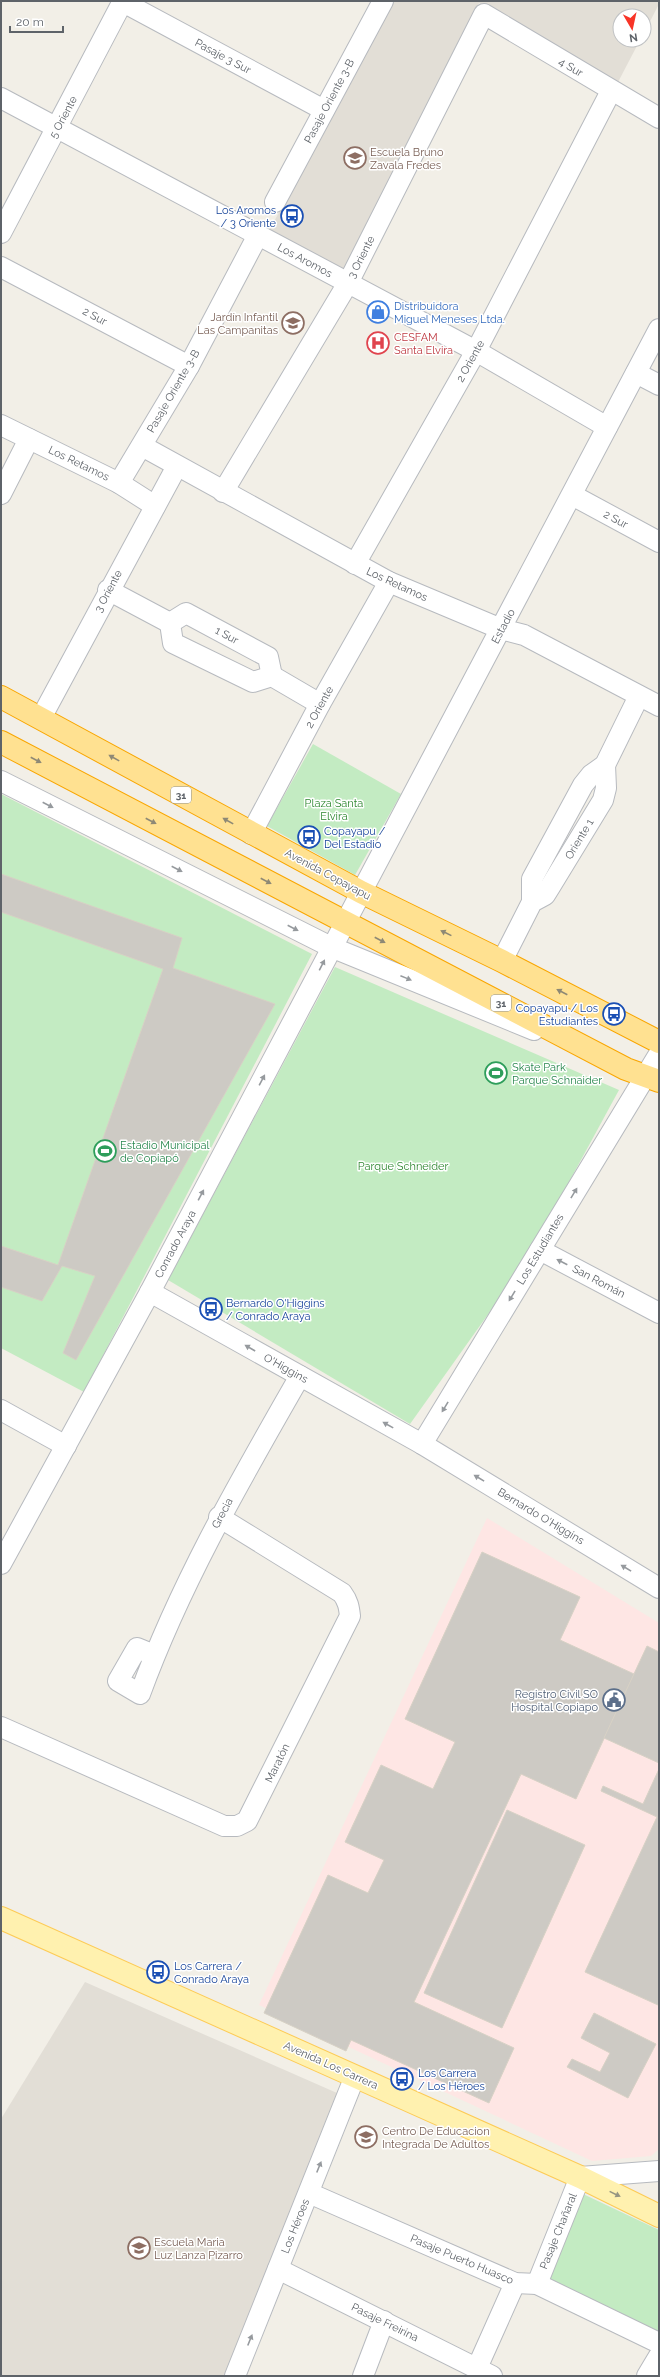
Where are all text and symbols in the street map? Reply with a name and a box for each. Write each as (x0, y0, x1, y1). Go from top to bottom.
scale bar (10, 8, 63, 34)
north arrow (612, 8, 652, 48)
text: 20 m (16, 15, 44, 29)
text: N (628, 30, 639, 44)
street label: Pasaje 3 Sur (193, 36, 253, 77)
street label: 4 Sur (556, 55, 585, 80)
street label: Pasaje Oriente 3-B (302, 57, 357, 146)
street label: 5 Oriente (47, 93, 80, 141)
school or university icon: Escuela Bruno Zavala Fredes (342, 145, 368, 171)
place label: Escuela Bruno Zavala Fredes (370, 146, 444, 172)
bus stop icon: Los Aromos / 3 Oriente (279, 203, 305, 229)
place label: Los Aromos / 3 Oriente (216, 204, 277, 230)
street label: 3 Oriente (345, 233, 378, 281)
street label: Los Aromos (275, 241, 334, 280)
shop icon: Distribuidora Miguel Meneses Ltda. (365, 299, 391, 325)
place label: Distribuidora Miguel Meneses Ltda. (394, 300, 505, 326)
street label: 2 Sur (80, 305, 109, 328)
school or university icon: Jardín Infantil Las Campanitas (280, 310, 306, 336)
place label: Jardín Infantil Las Campanitas (197, 311, 278, 337)
hospital icon: CESFAM Santa Elvira (365, 330, 391, 356)
place label: CESFAM Santa Elvira (394, 331, 453, 357)
street label: 2 Oriente (454, 338, 488, 384)
street label: Pasaje Oriente 3-B (144, 347, 203, 435)
street label: Los Retamos (46, 443, 111, 484)
street label: 2 Sur (601, 508, 630, 531)
street label: Los Retamos (364, 565, 429, 604)
street label: 3 Oriente (92, 567, 125, 615)
street label: Estadio (489, 606, 518, 646)
street label: 1 Sur (213, 624, 241, 647)
street label: 2 Oriente (303, 684, 337, 730)
one-way arrow (108, 755, 120, 762)
one-way arrow (30, 757, 41, 764)
road number: 31 (171, 787, 191, 803)
park label: Plaza Santa Elvira (305, 797, 363, 823)
one-way arrow (43, 802, 54, 808)
street label: Oriente 1 (562, 816, 597, 862)
one-way arrow (145, 817, 157, 824)
one-way arrow (222, 817, 234, 824)
bus stop icon: Copayapu / Del Estadio (296, 824, 322, 850)
place label: Copayapu / Del Estadio (324, 825, 386, 851)
street label: Avenida Copayapu (283, 846, 373, 903)
one-way arrow (171, 866, 183, 872)
one-way arrow (260, 878, 272, 884)
one-way arrow (287, 925, 299, 931)
one-way arrow (441, 930, 452, 936)
one-way arrow (374, 937, 386, 943)
one-way arrow (319, 959, 325, 971)
one-way arrow (401, 975, 413, 981)
one-way arrow (557, 989, 568, 995)
road number: 31 (491, 995, 511, 1011)
bus stop icon: Copayapu / Los Estudiantes (601, 1001, 627, 1027)
place label: Copayapu / Los Estudiantes (516, 1002, 598, 1028)
sports icon: Skate Park Parque Schnaider (483, 1060, 509, 1086)
place label: Skate Park Parque Schnaider (512, 1061, 602, 1087)
one-way arrow (258, 1074, 265, 1086)
sports icon: Estadio Municipal de Copiapó (92, 1138, 118, 1164)
place label: Estadio Municipal de Copiapó (120, 1139, 209, 1165)
park label: Parque Schneider (358, 1160, 448, 1173)
one-way arrow (571, 1187, 578, 1199)
one-way arrow (198, 1190, 204, 1201)
street label: Conrado Araya (152, 1208, 199, 1280)
street label: Los Estudiantes (514, 1212, 567, 1287)
one-way arrow (557, 1259, 568, 1265)
street label: San Román (570, 1262, 627, 1301)
one-way arrow (509, 1290, 516, 1302)
bus stop icon: Bernardo O'Higgins / Conrado Araya (198, 1296, 224, 1322)
place label: Bernardo O'Higgins / Conrado Araya (226, 1297, 325, 1323)
one-way arrow (244, 1345, 256, 1352)
street label: O'Higgins (261, 1351, 310, 1386)
one-way arrow (441, 1401, 448, 1413)
one-way arrow (382, 1422, 394, 1428)
one-way arrow (473, 1475, 485, 1482)
street label: Bernardo O'Higgins (495, 1485, 586, 1547)
street label: Grecia (209, 1496, 236, 1531)
one-way arrow (620, 1564, 632, 1571)
public building icon: Registro Civil SO Hospital Copiapo (601, 1687, 627, 1713)
place label: Registro Civil SO Hospital Copiapo (511, 1688, 598, 1714)
street label: Maratón (262, 1742, 292, 1785)
bus stop icon: Los Carrera / Conrado Araya (145, 1959, 171, 1985)
place label: Los Carrera / Conrado Araya (174, 1960, 249, 1986)
street label: Avenida Los Carrera (282, 2039, 380, 2092)
bus stop icon: Los Carrera / Los Héroes (389, 2066, 415, 2092)
place label: Los Carrera / Los Héroes (418, 2067, 485, 2093)
school or university icon: Centro De Educacion Integrada De Adultos (353, 2124, 379, 2150)
place label: Centro De Educacion Integrada De Adultos (382, 2125, 490, 2151)
one-way arrow (316, 2161, 322, 2173)
street label: Pasaje Chañaral (537, 2191, 580, 2271)
one-way arrow (610, 2191, 621, 2197)
street label: Los Héroes (279, 2197, 312, 2255)
street label: Pasaje Puerto Huasco (408, 2232, 516, 2287)
school or university icon: Escuela Maria Luz Lanza Pizarro (126, 2235, 152, 2261)
place label: Escuela Maria Luz Lanza Pizarro (154, 2236, 243, 2262)
street label: Pasaje Freirina (349, 2301, 420, 2344)
one-way arrow (247, 2333, 253, 2345)

